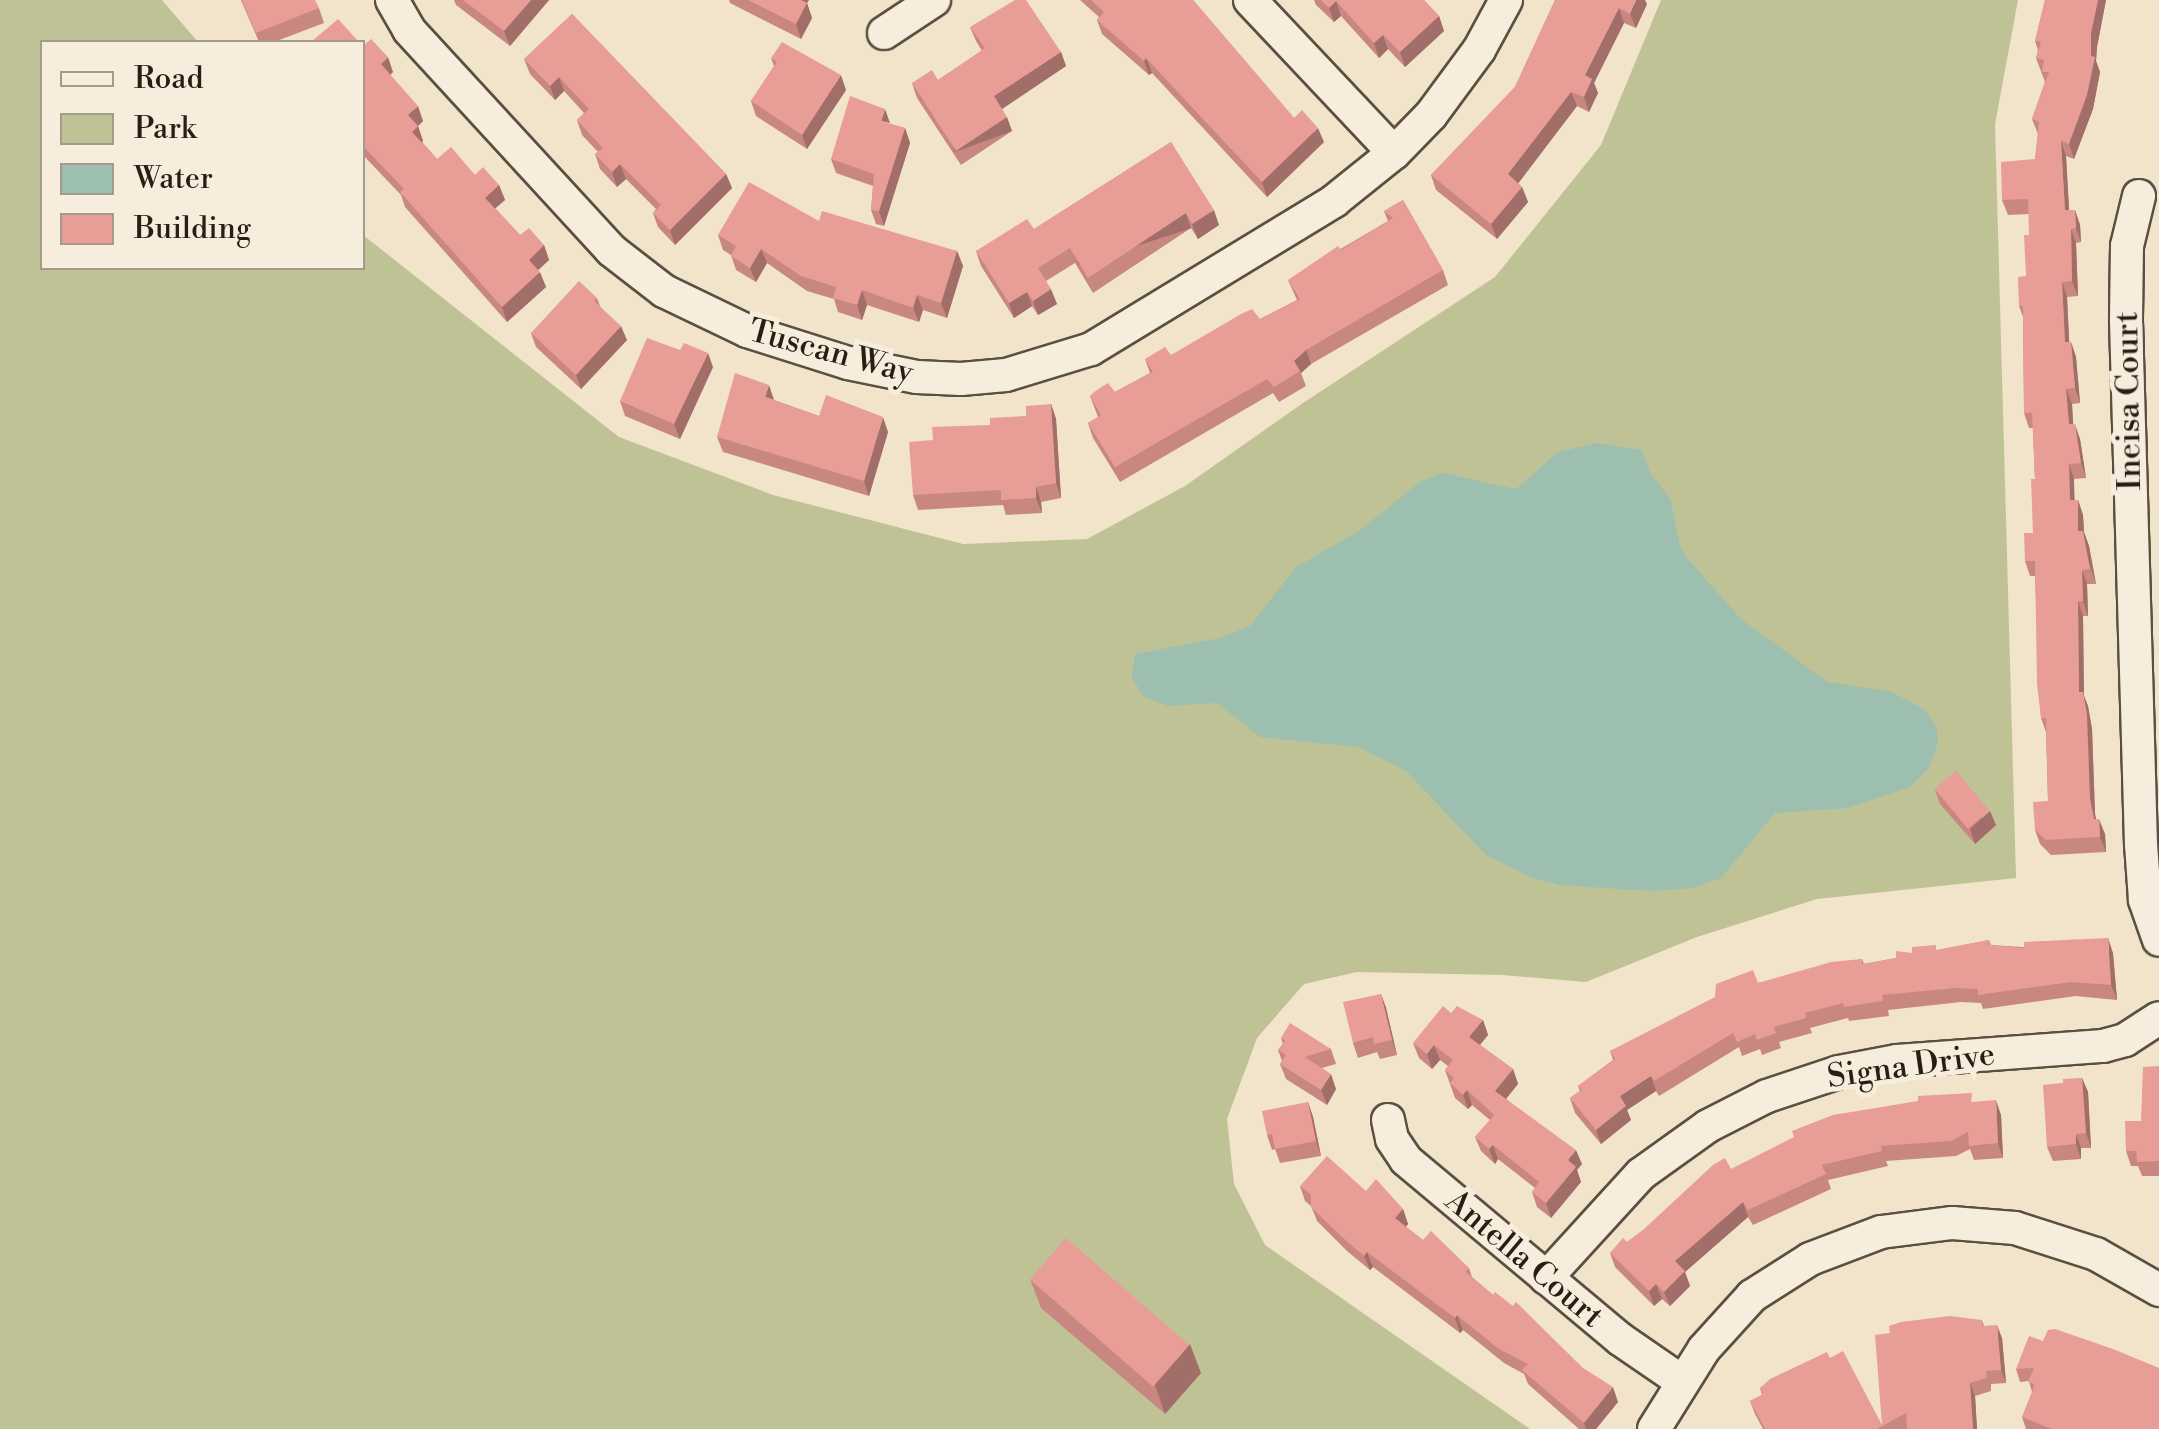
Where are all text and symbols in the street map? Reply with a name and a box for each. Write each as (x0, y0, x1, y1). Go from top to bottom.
legend (40, 40, 365, 270)
text: Road (134, 60, 204, 98)
text: Park (134, 110, 196, 148)
text: Water (134, 160, 213, 198)
text: Building (134, 210, 251, 248)
street label: Ineisa Court (2108, 311, 2150, 491)
street label: Tuscan Way (745, 312, 917, 392)
street label: Signa Drive (1825, 1035, 1997, 1097)
street label: Antella Court (1437, 1182, 1611, 1336)

